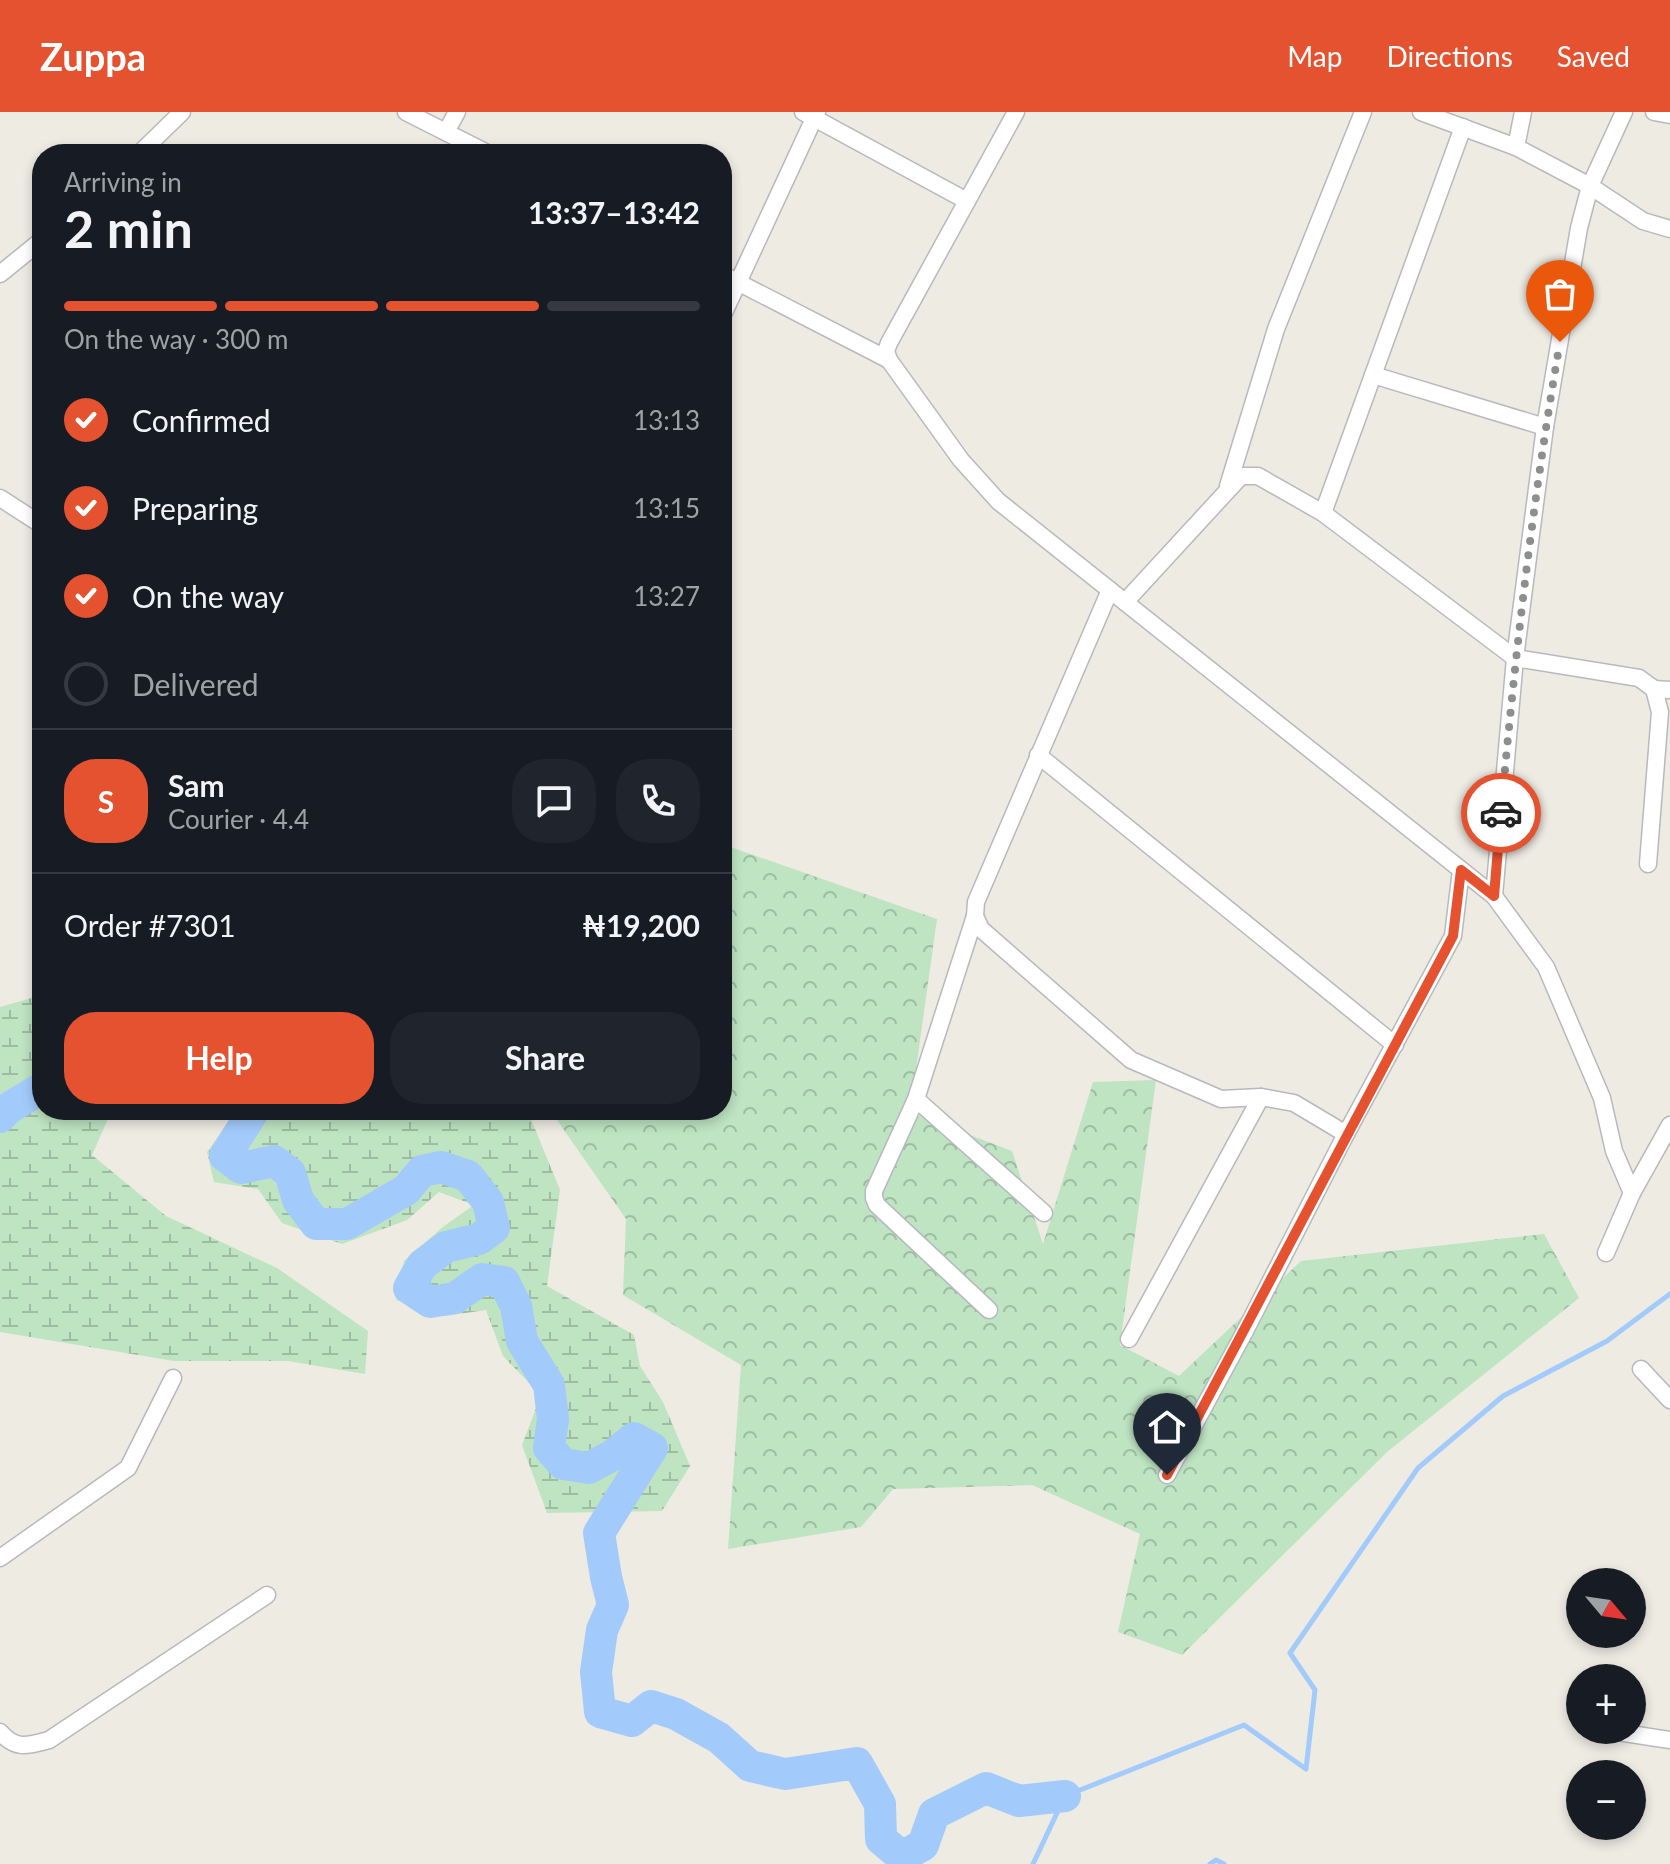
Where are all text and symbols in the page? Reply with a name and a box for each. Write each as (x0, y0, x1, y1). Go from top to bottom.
text: Zuppa (40, 33, 146, 79)
text: Map (1287, 39, 1342, 73)
text: Directions (1386, 39, 1513, 73)
text: Saved (1557, 39, 1630, 73)
text: Arriving in (64, 166, 182, 198)
text: 13:37–13:42 (528, 194, 700, 230)
text: 2 min (64, 197, 193, 259)
pin (1526, 260, 1594, 342)
icon: bag (1538, 272, 1582, 316)
text: On the way · 300 m (64, 323, 288, 355)
icon: check (64, 398, 108, 442)
text: Confirmed (132, 402, 271, 438)
text: 13:13 (633, 404, 700, 436)
icon: check (64, 486, 108, 530)
text: Preparing (132, 490, 258, 526)
text: 13:15 (633, 492, 700, 524)
icon: check (64, 574, 108, 618)
text: On the way (132, 578, 284, 614)
text: 13:27 (633, 580, 700, 612)
text: Delivered (132, 666, 259, 702)
button: chat (512, 759, 596, 843)
button: phone (616, 759, 700, 843)
text: Sam (168, 767, 225, 803)
courier (1461, 773, 1541, 853)
text: S (98, 783, 114, 819)
icon: car (1479, 791, 1523, 835)
text: Courier · 4.4 (168, 803, 309, 835)
text: Order #7301 (64, 907, 236, 943)
text: ₦19,200 (582, 907, 700, 943)
button: Help (64, 1012, 374, 1104)
button: Share (390, 1012, 700, 1104)
pin (1133, 1393, 1201, 1475)
icon: home (1145, 1405, 1189, 1449)
north arrow (1566, 1568, 1646, 1648)
map controls (1566, 1568, 1646, 1840)
button: + (1566, 1664, 1646, 1744)
button: − (1566, 1760, 1646, 1840)

